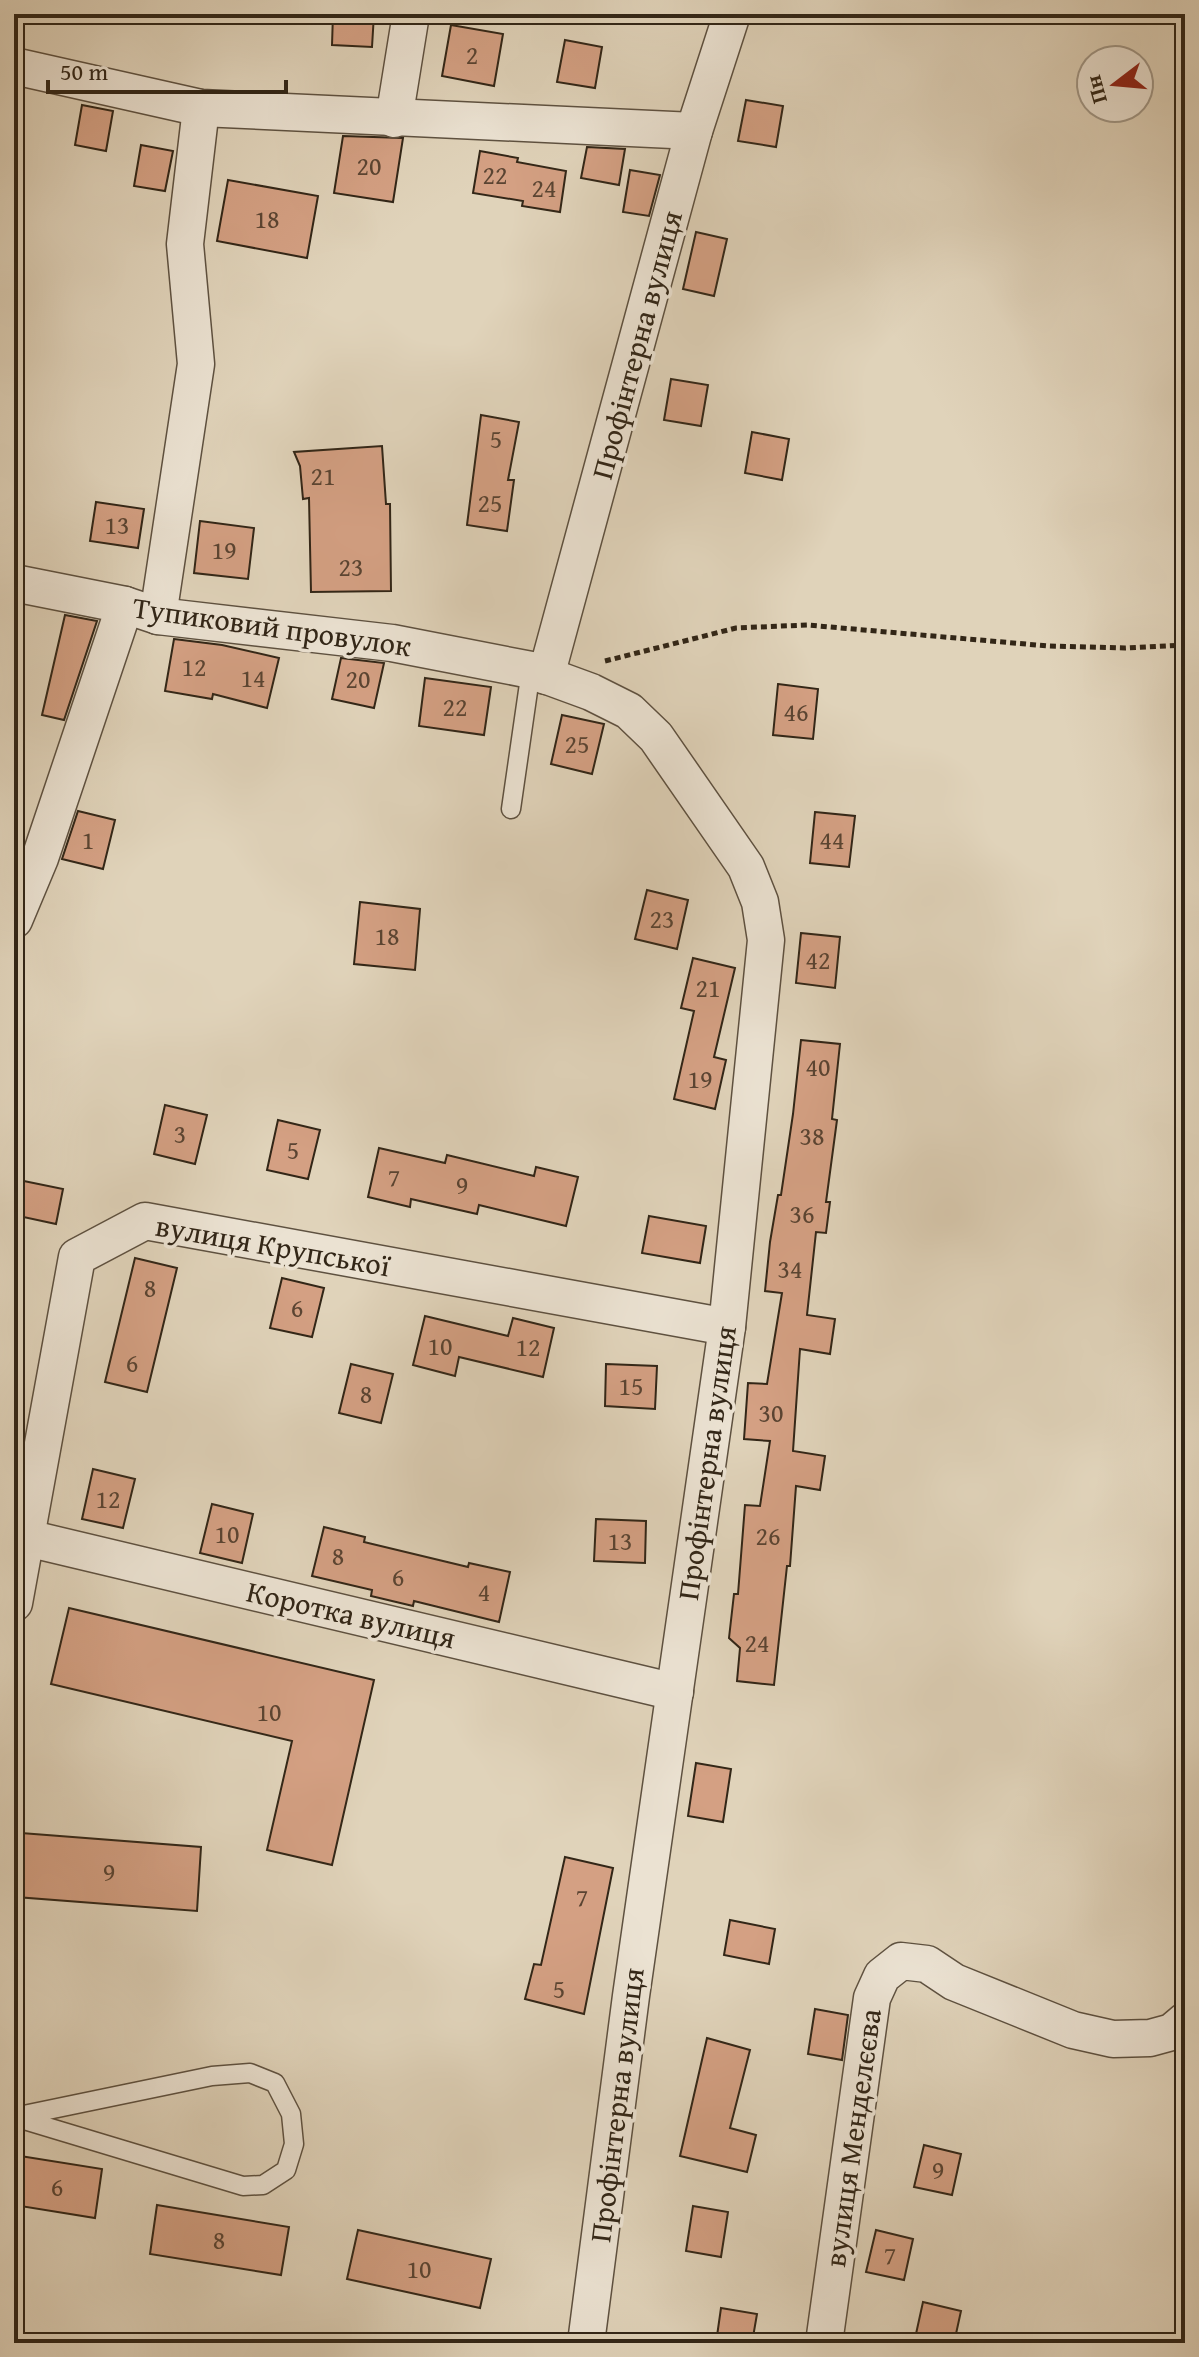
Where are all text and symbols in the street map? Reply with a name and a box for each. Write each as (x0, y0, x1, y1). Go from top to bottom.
house number: 2 (466, 35, 478, 74)
scale bar (48, 44, 286, 94)
north arrow (1075, 44, 1155, 124)
text: 50 m (60, 54, 108, 89)
text: Пн (1076, 72, 1115, 108)
house number: 20 (356, 146, 382, 185)
house number: 22 (482, 155, 508, 194)
house number: 24 (531, 168, 557, 207)
house number: 18 (254, 199, 280, 238)
street label: Профінтерна вулиця (579, 206, 693, 484)
house number: 5 (490, 419, 502, 458)
house number: 21 (310, 456, 336, 495)
house number: 25 (477, 483, 503, 522)
house number: 13 (104, 505, 130, 544)
house number: 19 (211, 530, 237, 569)
house number: 23 (338, 547, 364, 586)
street label: Тупиковий провулок (130, 585, 414, 667)
house number: 12 (181, 647, 207, 686)
house number: 14 (240, 658, 266, 697)
house number: 20 (345, 659, 371, 698)
house number: 22 (442, 687, 468, 726)
house number: 46 (783, 692, 809, 731)
house number: 25 (564, 724, 590, 763)
house number: 1 (82, 820, 94, 859)
house number: 44 (819, 820, 845, 859)
house number: 23 (649, 899, 675, 938)
house number: 18 (374, 916, 400, 955)
house number: 42 (805, 940, 831, 979)
house number: 21 (695, 968, 721, 1007)
house number: 40 (805, 1047, 831, 1086)
house number: 19 (687, 1059, 713, 1098)
house number: 3 (174, 1114, 186, 1153)
house number: 38 (799, 1116, 825, 1155)
house number: 5 (287, 1130, 299, 1169)
house number: 7 (388, 1157, 400, 1196)
house number: 9 (456, 1165, 468, 1204)
house number: 36 (789, 1194, 815, 1233)
street label: вулиця Крупської (152, 1203, 394, 1287)
house number: 34 (777, 1249, 803, 1288)
house number: 8 (144, 1268, 156, 1307)
house number: 6 (291, 1288, 303, 1327)
street label: Профінтерна вулиця (665, 1323, 747, 1603)
house number: 10 (427, 1326, 453, 1365)
house number: 12 (515, 1327, 541, 1366)
house number: 6 (126, 1343, 138, 1382)
house number: 15 (618, 1366, 644, 1405)
house number: 8 (360, 1374, 372, 1413)
house number: 30 (758, 1393, 784, 1432)
house number: 12 (95, 1479, 121, 1518)
house number: 10 (214, 1514, 240, 1553)
house number: 26 (755, 1516, 781, 1555)
house number: 13 (607, 1521, 633, 1560)
house number: 8 (332, 1536, 344, 1575)
house number: 6 (392, 1557, 404, 1596)
street label: Коротка вулиця (243, 1569, 460, 1659)
house number: 4 (478, 1572, 490, 1611)
house number: 24 (744, 1623, 770, 1662)
house number: 10 (256, 1692, 282, 1731)
house number: 9 (103, 1852, 115, 1891)
house number: 7 (576, 1877, 588, 1916)
street label: Профінтерна вулиця (577, 1965, 655, 2245)
house number: 5 (553, 1969, 565, 2008)
street label: вулиця Менделєєва (812, 2005, 892, 2270)
house number: 9 (932, 2150, 944, 2189)
house number: 6 (51, 2167, 63, 2206)
house number: 8 (213, 2220, 225, 2259)
house number: 7 (884, 2235, 896, 2274)
house number: 10 (406, 2249, 432, 2288)

